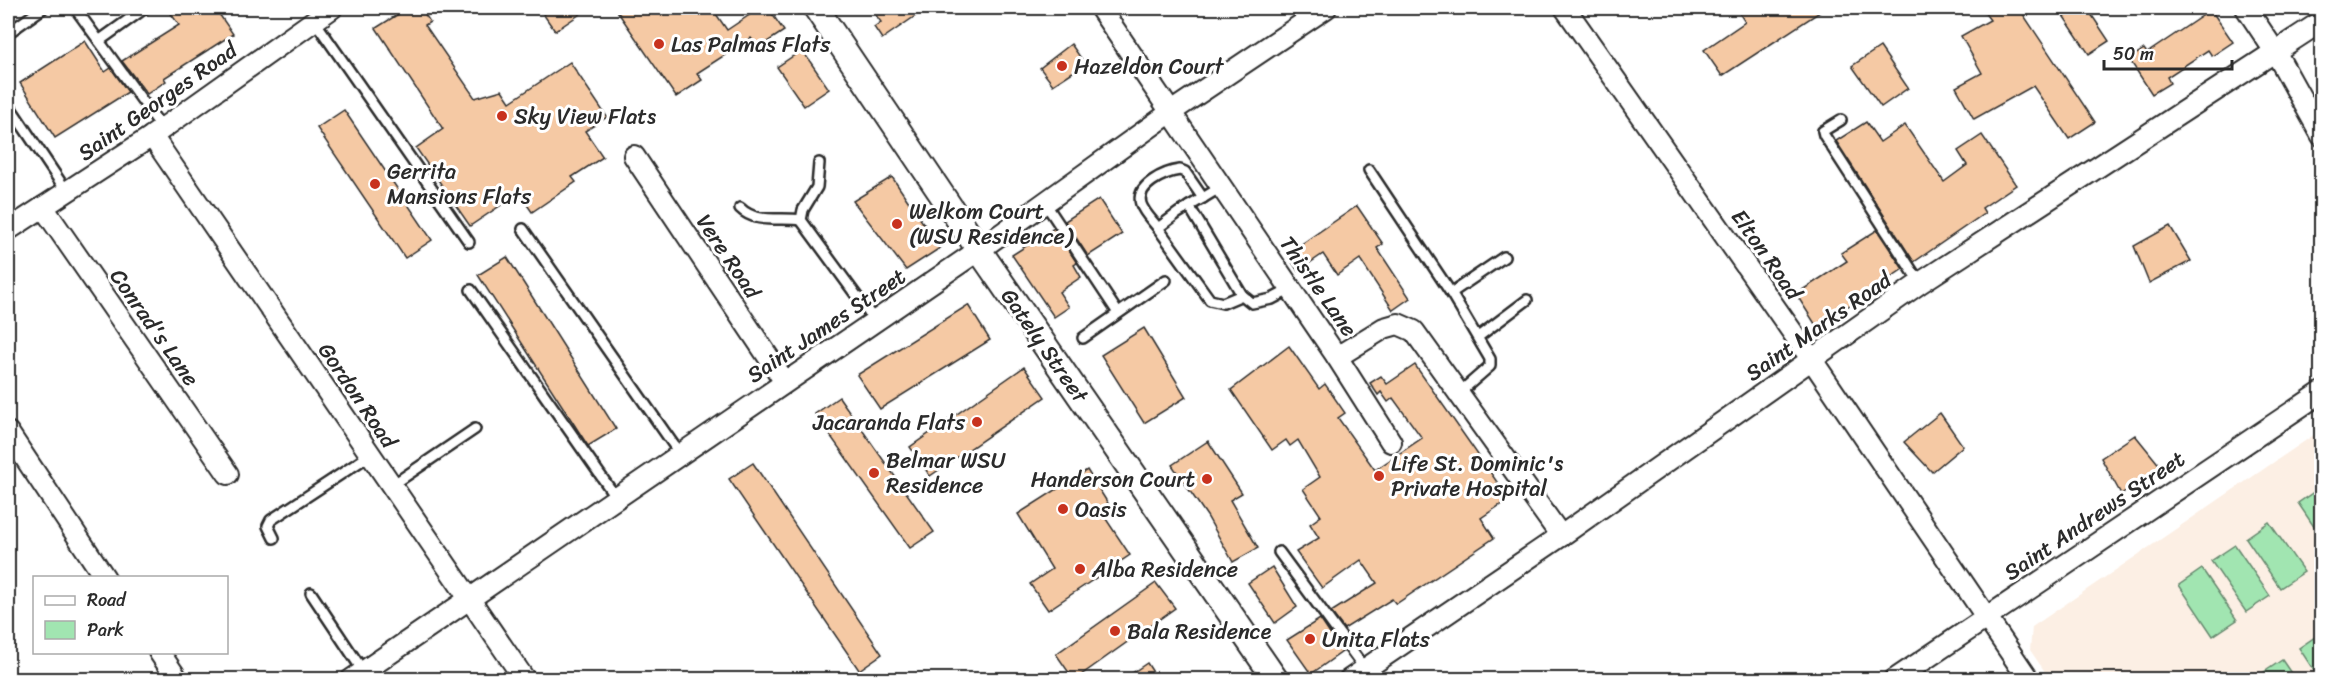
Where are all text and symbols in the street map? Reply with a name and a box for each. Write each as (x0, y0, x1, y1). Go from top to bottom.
place label: Las Palmas Flats (671, 25, 831, 64)
street label: Saint Georges Road (69, 31, 247, 171)
scale bar (2104, 33, 2232, 71)
marker: Las Palmas Flats (652, 37, 666, 51)
text: 50 m (2113, 38, 2154, 70)
place label: Hazeldon Court (1074, 47, 1224, 86)
marker: Hazeldon Court (1055, 59, 1069, 73)
place label: Sky View Flats (514, 97, 656, 136)
marker: Sky View Flats (495, 109, 509, 123)
place label: Gerrita Mansions Flats (387, 152, 532, 216)
marker: Gerrita Mansions Flats (368, 177, 382, 191)
place label: Welkom Court (WSU Residence) (909, 192, 1074, 256)
street label: Elton Road (1721, 200, 1813, 309)
street label: Vere Road (686, 206, 772, 308)
marker: Welkom Court (WSU Residence) (890, 217, 904, 231)
street label: Thistle Lane (1269, 227, 1368, 345)
street label: Saint James Street (739, 257, 914, 393)
street label: Conrad's Lane (99, 260, 210, 395)
street label: Saint Marks Road (1737, 260, 1901, 392)
street label: Gately Street (991, 280, 1099, 412)
street label: Gordon Road (308, 334, 408, 458)
place label: Jacaranda Flats (812, 403, 966, 442)
marker: Jacaranda Flats (970, 415, 984, 429)
street label: Saint Andrews Street (1995, 440, 2193, 591)
place label: Belmar WSU Residence (886, 441, 1006, 505)
place label: Life St. Dominic's Private Hospital (1391, 444, 1563, 508)
place label: Handerson Court (1031, 460, 1195, 499)
marker: Belmar WSU Residence (867, 466, 881, 480)
marker: Life St. Dominic's Private Hospital (1372, 469, 1386, 483)
marker: Handerson Court (1200, 472, 1214, 486)
place label: Oasis (1075, 490, 1127, 529)
marker: Oasis (1056, 502, 1070, 516)
place label: Alba Residence (1091, 550, 1238, 589)
marker: Alba Residence (1073, 562, 1087, 576)
legend (33, 576, 228, 654)
text: Road (87, 584, 127, 616)
place label: Bala Residence (1127, 612, 1272, 651)
text: Park (87, 614, 124, 646)
place label: Unita Flats (1322, 620, 1431, 659)
marker: Bala Residence (1108, 624, 1122, 638)
marker: Unita Flats (1303, 632, 1317, 646)

